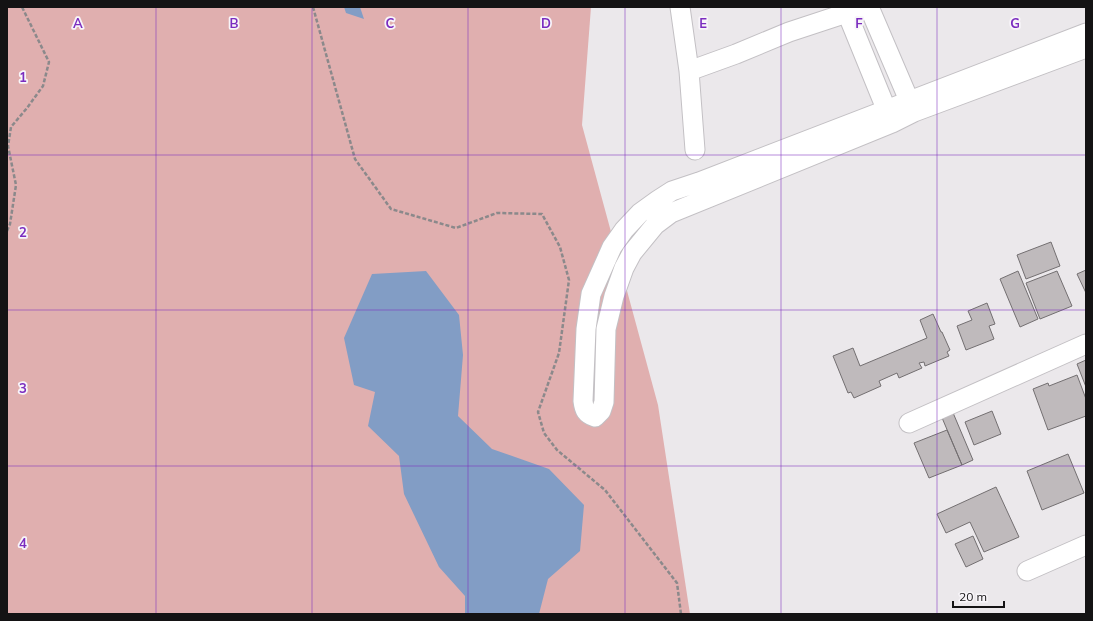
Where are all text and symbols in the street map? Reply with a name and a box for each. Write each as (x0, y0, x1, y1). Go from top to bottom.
text: A (73, 15, 83, 31)
text: B (230, 15, 239, 31)
text: C (386, 15, 395, 31)
text: D (541, 15, 551, 31)
text: E (699, 15, 707, 31)
text: F (855, 15, 863, 31)
text: G (1010, 15, 1020, 31)
text: 1 (19, 69, 27, 85)
text: 2 (19, 224, 27, 240)
text: 3 (19, 380, 27, 396)
text: 4 (19, 535, 27, 551)
scale bar (953, 583, 1004, 609)
text: 20 m (959, 589, 987, 604)

